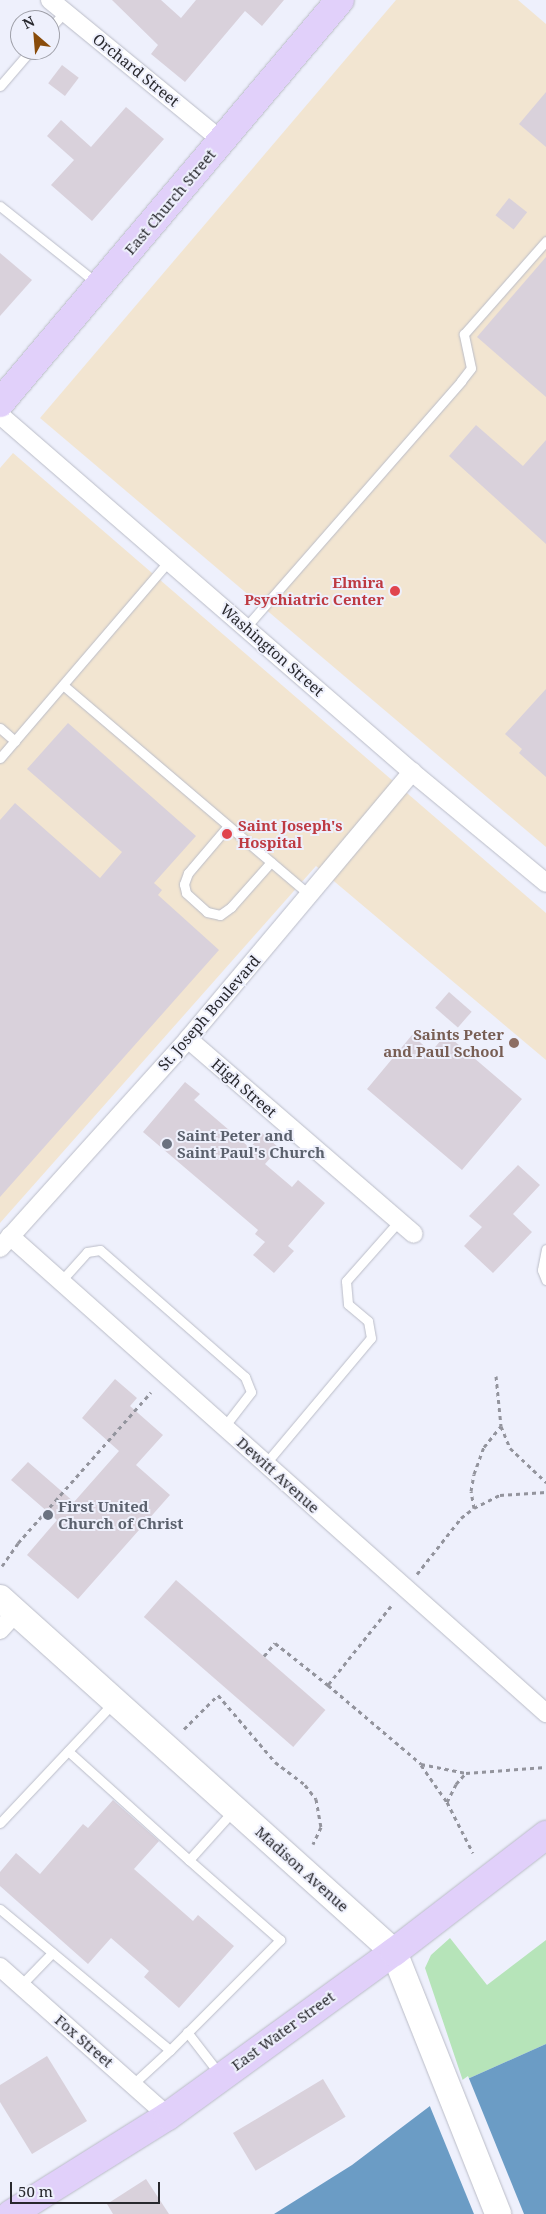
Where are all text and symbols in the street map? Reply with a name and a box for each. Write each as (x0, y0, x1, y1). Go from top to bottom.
north arrow (10, 10, 60, 60)
text: N (19, 11, 38, 33)
street label: Orchard Street (89, 30, 183, 110)
street label: East Church Street (121, 146, 219, 258)
place label: Elmira Psychiatric Center (244, 573, 384, 608)
marker: Elmira Psychiatric Center (388, 584, 402, 598)
street label: Washington Street (217, 600, 327, 700)
place label: Saint Joseph's Hospital (238, 816, 343, 851)
marker: Saint Joseph's Hospital (220, 827, 234, 841)
street label: St. Joseph Boulevard (154, 952, 264, 1074)
place label: Saints Peter and Paul School (383, 1025, 504, 1060)
marker: Saints Peter and Paul School (508, 1037, 520, 1049)
street label: High Street (208, 1055, 280, 1121)
place label: Saint Peter and Saint Paul's Church (177, 1126, 325, 1161)
marker: Saint Peter and Saint Paul's Church (161, 1138, 173, 1150)
street label: Dewitt Avenue (233, 1433, 323, 1517)
place label: First United Church of Christ (58, 1497, 183, 1532)
marker: First United Church of Christ (42, 1509, 54, 1521)
street label: Madison Avenue (252, 1822, 352, 1916)
street label: East Water Street (228, 1988, 338, 2074)
street label: Fox Street (51, 2011, 117, 2071)
scale bar (12, 2172, 162, 2204)
text: 50 m (18, 2181, 53, 2201)

